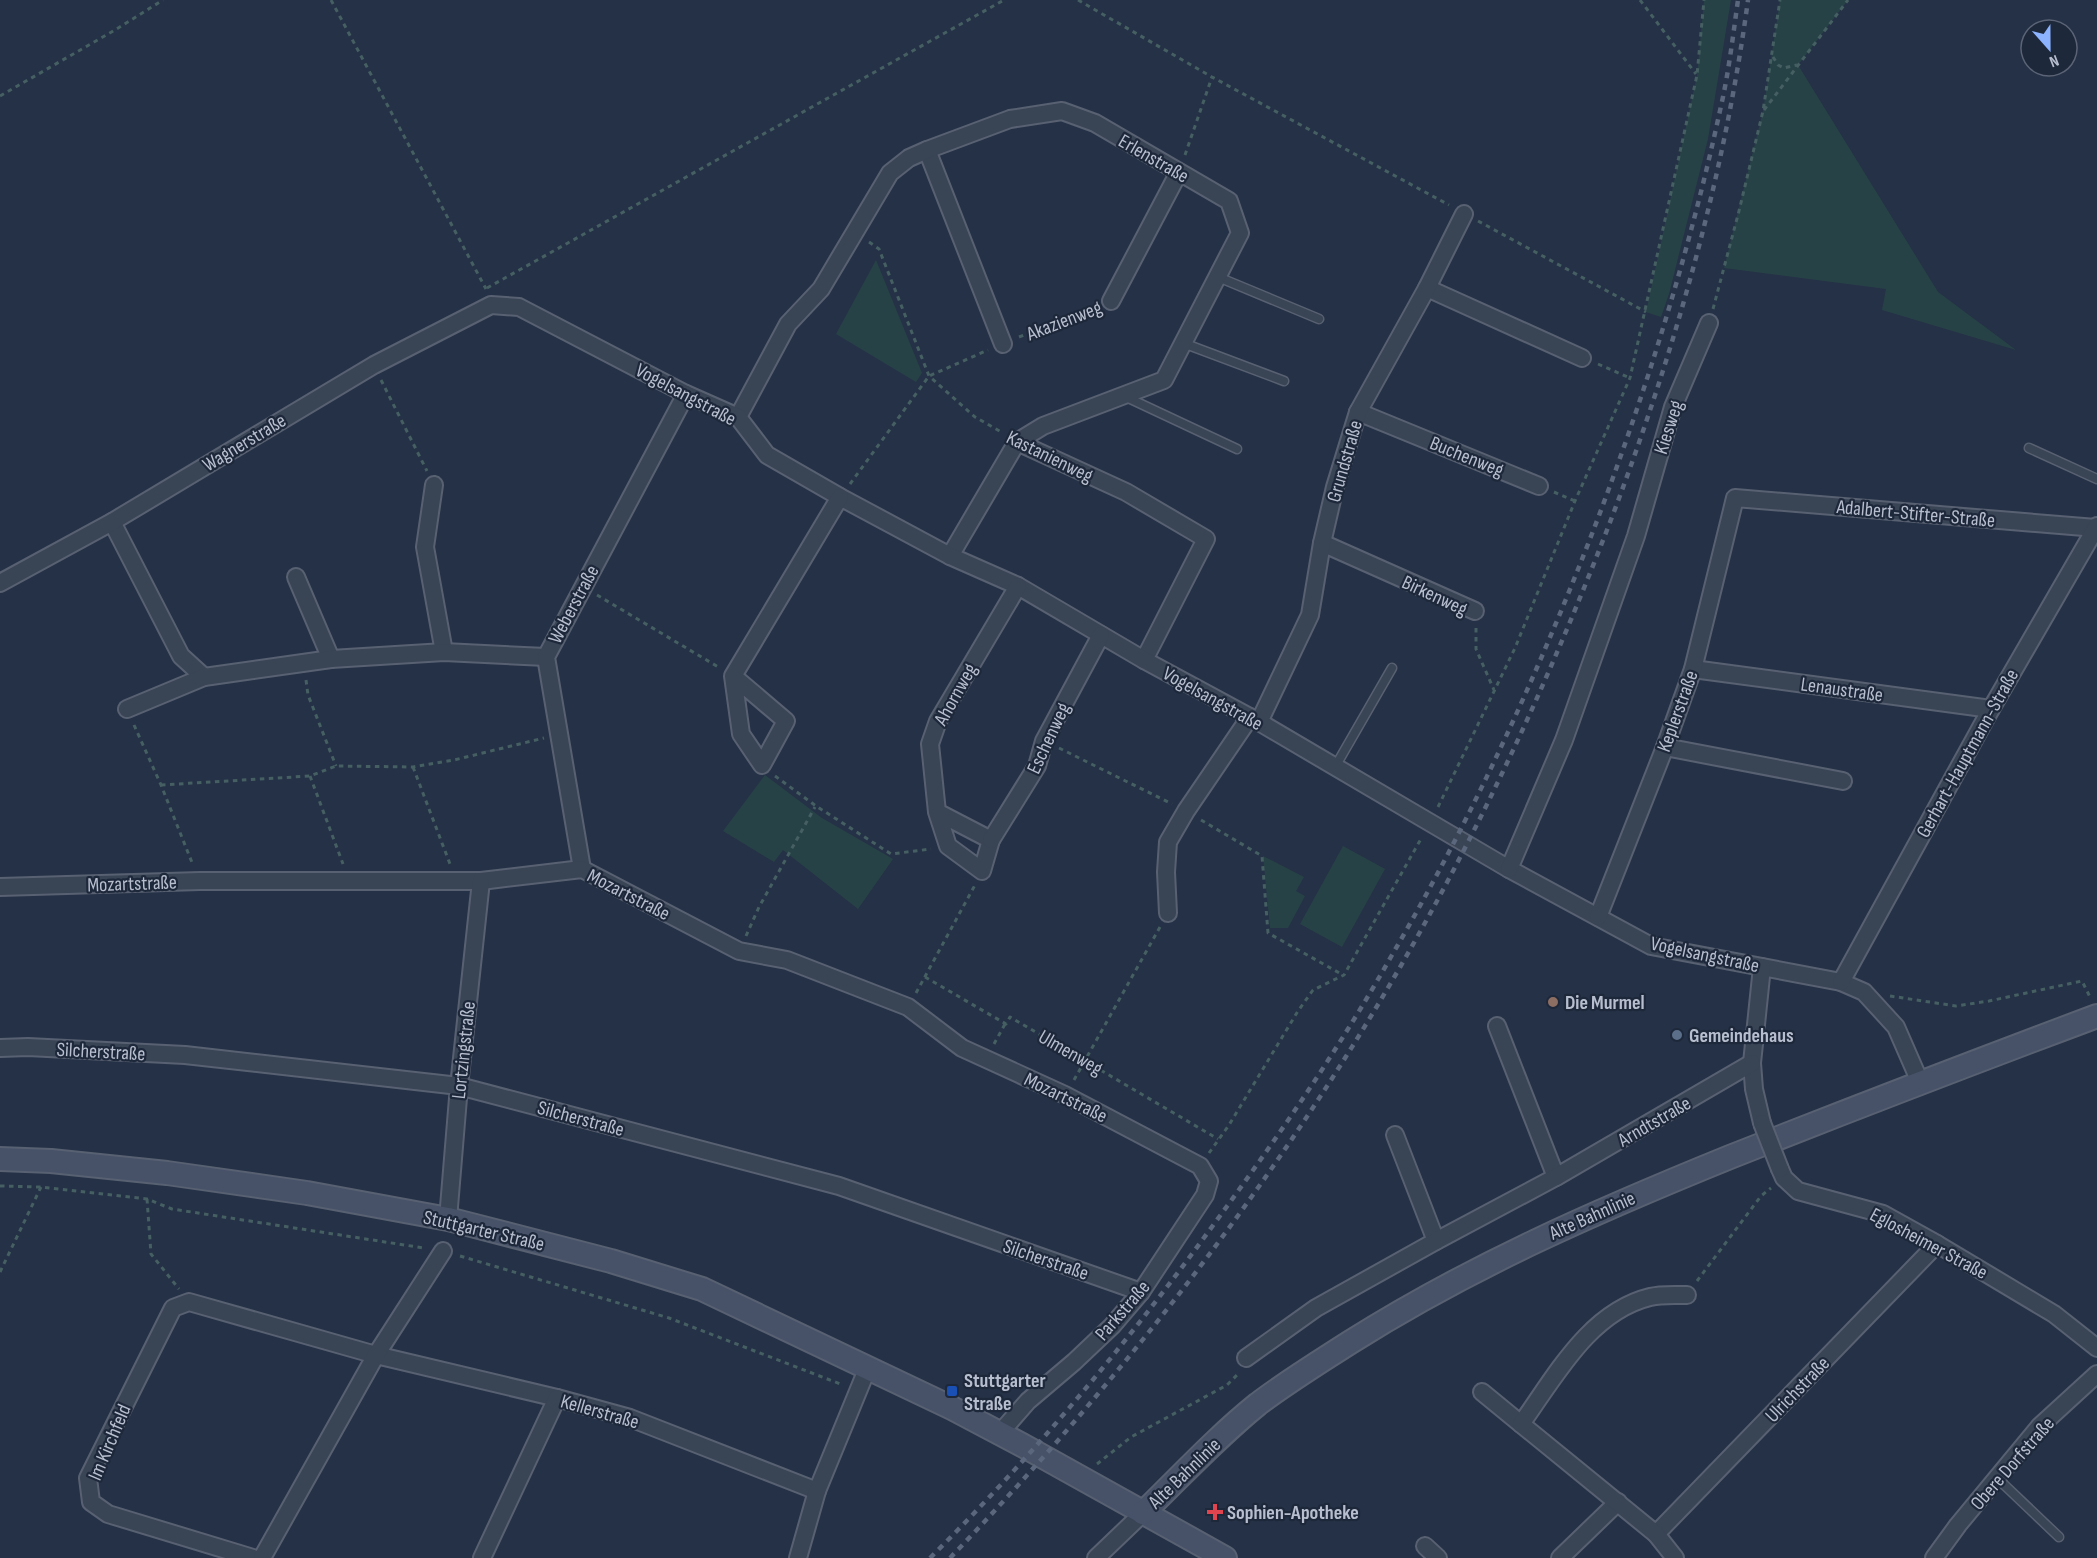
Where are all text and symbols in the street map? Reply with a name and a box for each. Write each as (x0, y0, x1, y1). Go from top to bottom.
north arrow (2019, 18, 2079, 78)
text: N (2046, 50, 2061, 71)
street label: Erlenstraße (1114, 129, 1193, 189)
street label: Akazienweg (1022, 296, 1105, 347)
street label: Vogelsangstraße (631, 358, 740, 431)
street label: Kiesweg (1649, 397, 1689, 457)
street label: Wagnerstraße (198, 409, 291, 477)
street label: Grundstraße (1322, 418, 1368, 505)
street label: Kastanienweg (1002, 426, 1097, 488)
street label: Buchenweg (1426, 431, 1507, 483)
street label: Adalbert-Stifter-Straße (1835, 495, 1996, 533)
street label: Weberstraße (543, 561, 605, 648)
street label: Birkenweg (1398, 570, 1471, 621)
street label: Ahornweg (929, 659, 983, 731)
street label: Vogelsangstraße (1158, 662, 1267, 736)
street label: Gerhart-Hauptmann-Straße (1912, 665, 2024, 842)
street label: Keplerstraße (1652, 667, 1704, 755)
street label: Lenaustraße (1799, 672, 1884, 708)
street label: Eschenweg (1022, 699, 1076, 778)
street label: Mozartstraße (583, 864, 674, 926)
street label: Mozartstraße (87, 870, 177, 898)
street label: Vogelsangstraße (1648, 932, 1761, 978)
place label: Die Murmel (1565, 991, 1645, 1015)
marker: Die Murmel (1546, 995, 1560, 1009)
street label: Lortzingstraße (447, 1000, 481, 1100)
place label: Gemeindehaus (1689, 1024, 1794, 1048)
street label: Ulmenweg (1034, 1025, 1107, 1081)
marker: Gemeindehaus (1670, 1028, 1684, 1042)
street label: Silcherstraße (56, 1038, 146, 1066)
street label: Mozartstraße (1020, 1067, 1111, 1128)
street label: Arndtstraße (1613, 1091, 1695, 1153)
street label: Silcherstraße (535, 1096, 627, 1142)
street label: Alte Bahnlinie (1545, 1186, 1639, 1246)
street label: Eglosheimer Straße (1866, 1203, 1991, 1285)
street label: Stuttgarter Straße (421, 1205, 547, 1257)
street label: Silcherstraße (1000, 1234, 1092, 1286)
street label: Parkstraße (1090, 1276, 1155, 1346)
street label: Ulrichstraße (1760, 1352, 1835, 1428)
place label: Stuttgarter Straße (964, 1369, 1046, 1416)
marker: Stuttgarter Straße (945, 1384, 959, 1398)
street label: Kellerstraße (558, 1389, 642, 1435)
street label: Im Kirchfeld (83, 1401, 137, 1484)
street label: Obere Dorfstraße (1966, 1412, 2060, 1515)
street label: Alte Bahnlinie (1143, 1433, 1226, 1515)
place label: Sophien-Apotheke (1227, 1501, 1359, 1525)
marker: Sophien-Apotheke (1208, 1505, 1222, 1519)

